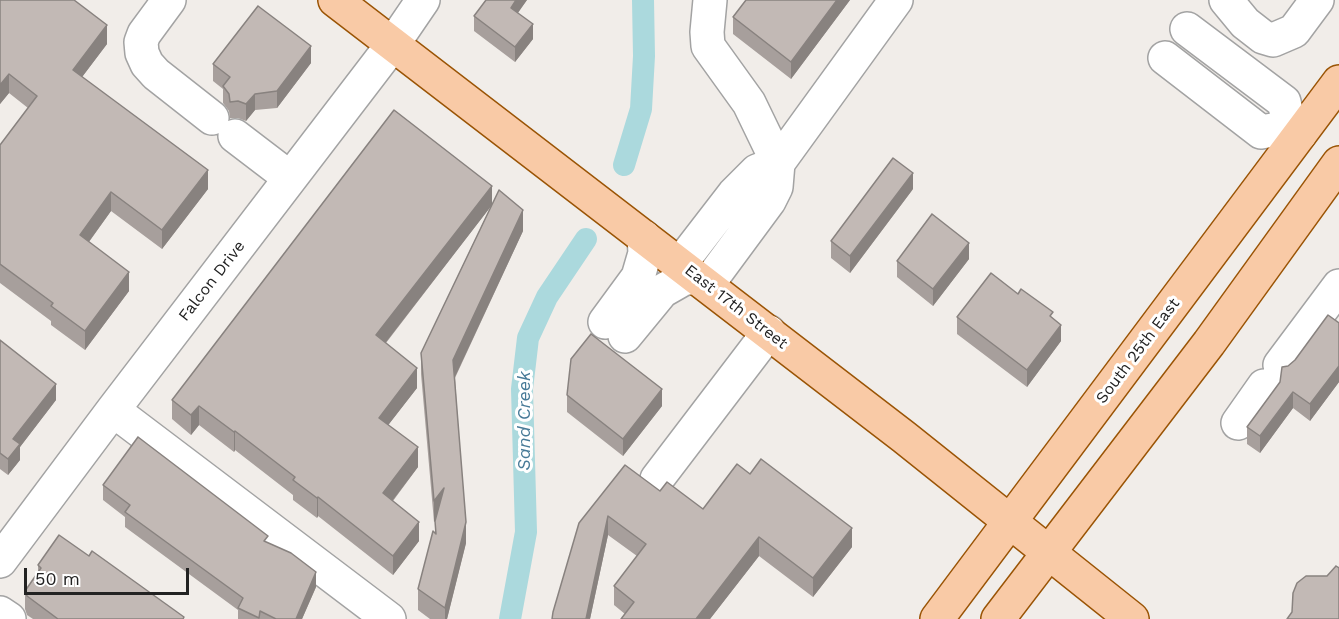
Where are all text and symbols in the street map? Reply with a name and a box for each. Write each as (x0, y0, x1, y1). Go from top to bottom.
street label: Falcon Drive (175, 237, 249, 325)
street label: East 17th Street (681, 261, 791, 353)
street label: South 25th East (1092, 295, 1184, 407)
water label: Sand Creek (514, 371, 536, 471)
scale bar (27, 556, 192, 594)
text: 50 m (35, 568, 80, 589)

